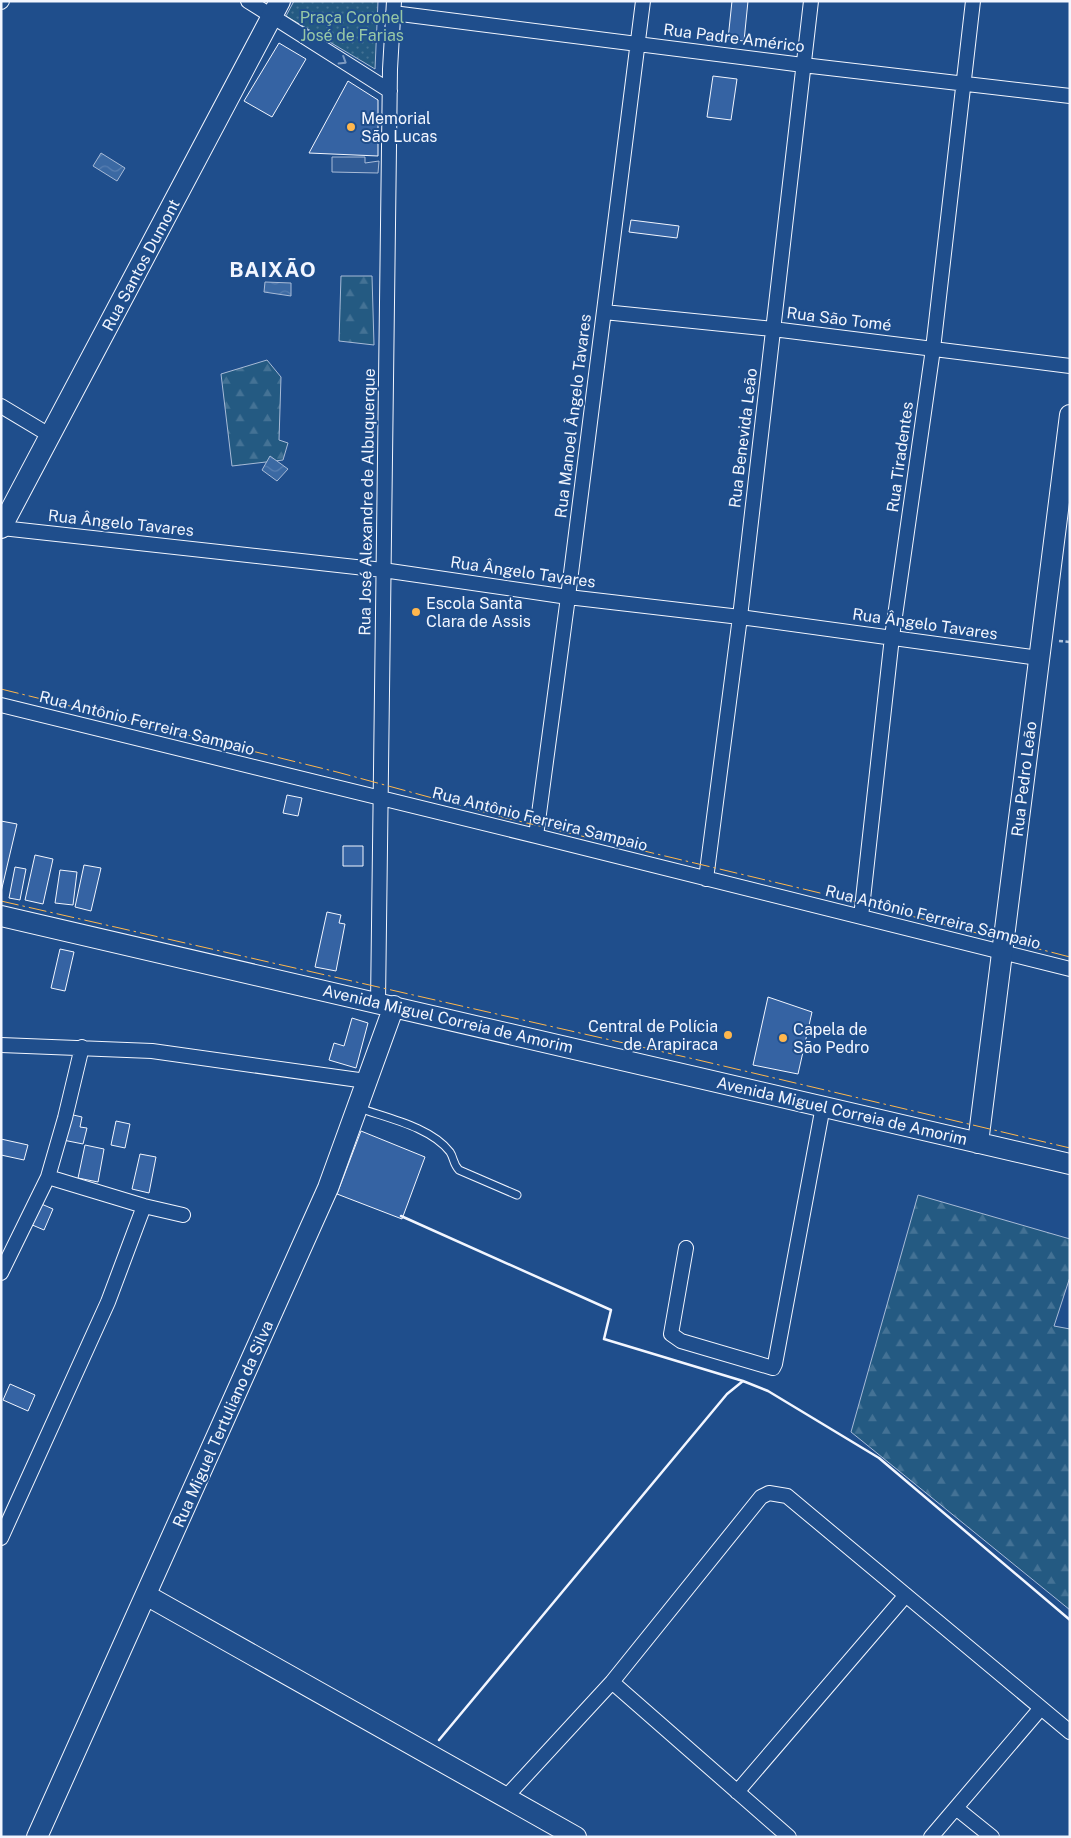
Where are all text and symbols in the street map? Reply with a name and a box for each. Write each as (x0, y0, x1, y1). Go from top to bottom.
park label: Praça Coronel José de Farias (300, 8, 404, 45)
street label: Rua Padre Américo (662, 20, 806, 56)
one-way arrow (337, 55, 346, 65)
place label: Memorial São Lucas (361, 109, 437, 146)
marker: Memorial São Lucas (345, 121, 357, 133)
street label: Rua Santos Dumont (98, 196, 184, 334)
district label: BAIXÃO (229, 257, 317, 282)
street label: Rua São Tomé (786, 303, 892, 335)
street label: Rua Manoel Ângelo Tavares (550, 313, 595, 519)
street label: Rua Benevida Leão (725, 367, 761, 509)
street label: Rua José Alexandre de Albuquerque (355, 368, 379, 636)
street label: Rua Tiradentes (883, 400, 917, 514)
street label: Rua Ângelo Tavares (47, 505, 195, 540)
street label: Rua Ângelo Tavares (449, 551, 597, 592)
place label: Escola Santa Clara de Assis (426, 594, 531, 631)
street label: Rua Ângelo Tavares (851, 603, 999, 644)
marker: Escola Santa Clara de Assis (410, 606, 422, 618)
street label: Rua Antônio Ferreira Sampaio (37, 687, 257, 759)
street label: Rua Pedro Leão (1007, 720, 1041, 838)
street label: Rua Antônio Ferreira Sampaio (430, 783, 650, 855)
street label: Rua Antônio Ferreira Sampaio (823, 881, 1043, 953)
street label: Avenida Miguel Correia de Amorim (321, 981, 575, 1057)
place label: Central de Polícia de Arapiraca (588, 1017, 718, 1054)
place label: Capela de São Pedro (793, 1020, 869, 1057)
marker: Central de Polícia de Arapiraca (722, 1029, 734, 1041)
marker: Capela de São Pedro (777, 1032, 789, 1044)
street label: Avenida Miguel Correia de Amorim (715, 1073, 969, 1149)
street label: Rua Miguel Tertuliano da Silva (169, 1318, 277, 1530)

